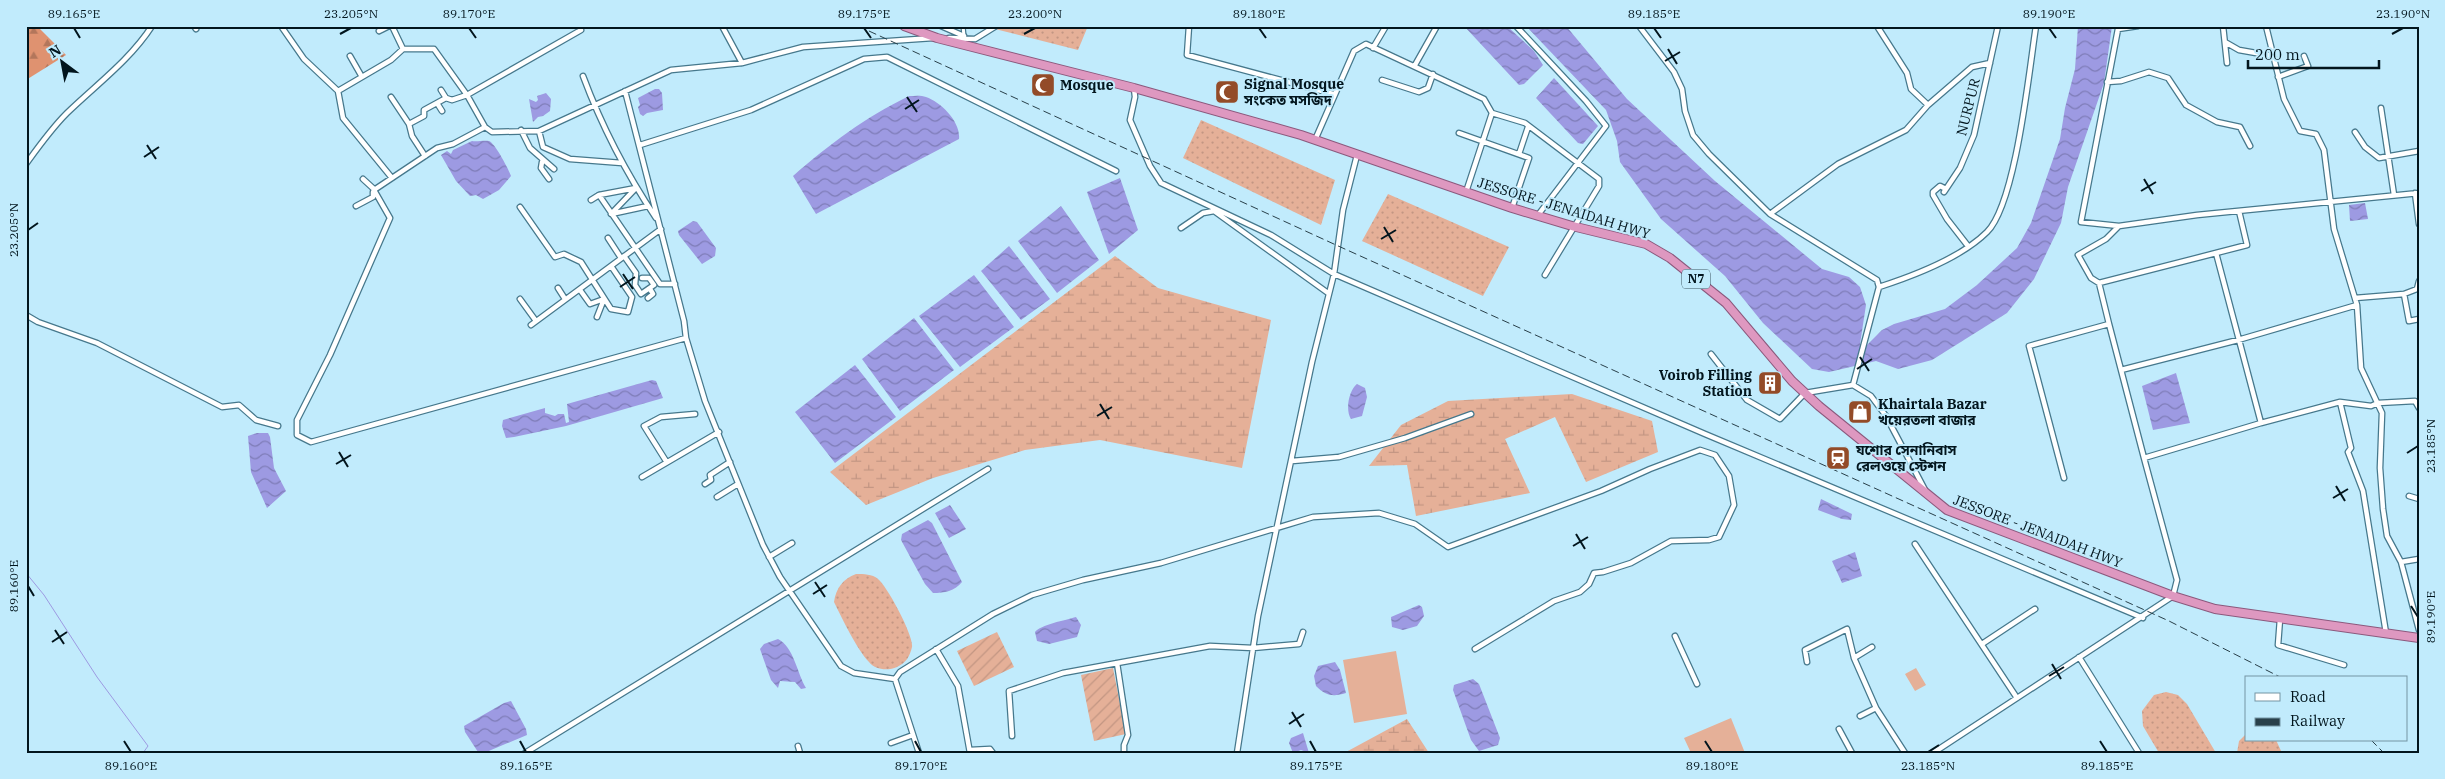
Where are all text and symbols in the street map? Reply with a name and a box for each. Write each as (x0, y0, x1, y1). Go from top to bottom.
text: 89.165°E (48, 6, 100, 21)
text: 23.205°N (324, 6, 378, 21)
text: 89.170°E (443, 6, 495, 21)
text: 89.175°E (838, 6, 890, 21)
text: 23.200°N (1008, 6, 1062, 21)
text: 89.180°E (1233, 6, 1285, 21)
text: 89.185°E (1628, 6, 1680, 21)
text: 89.190°E (2023, 6, 2075, 21)
text: 23.190°N (2376, 6, 2430, 21)
north arrow (38, 38, 88, 88)
scale bar (2248, 38, 2379, 70)
text: N (46, 40, 65, 62)
text: 200 m (2255, 45, 2300, 64)
mosque icon: Mosque (1030, 72, 1056, 98)
place label: Signal Mosque সংকেত মসজিদ (1243, 75, 1344, 109)
place label: Mosque (1060, 76, 1114, 94)
street label: NURPUR (1952, 76, 1984, 138)
mosque icon: Signal Mosque সংকেত মসজিদ (1214, 79, 1240, 105)
street label: JESSORE - JENAIDAH HWY (1475, 173, 1653, 243)
text: 23.205°N (6, 203, 21, 257)
road number: N7 (1682, 270, 1710, 288)
place label: Voirob Filling Station (1659, 366, 1753, 400)
building icon: Voirob Filling Station (1757, 370, 1783, 396)
place label: Khairtala Bazar খয়েরতলা বাজার (1878, 395, 1987, 429)
shop icon: Khairtala Bazar খয়েরতলা বাজার (1847, 399, 1873, 425)
text: 23.185°N (2423, 419, 2438, 473)
place label: যশোর সেনানিবাস রেলওয়ে স্টেশন (1855, 441, 1957, 475)
station icon: যশোর সেনানিবাস রেলওয়ে স্টেশন (1825, 445, 1851, 471)
street label: JESSORE - JENAIDAH HWY (1951, 490, 2125, 572)
text: 89.160°E (6, 560, 21, 612)
text: 89.190°E (2423, 591, 2438, 643)
legend (2245, 676, 2408, 742)
text: Road (2290, 687, 2326, 706)
text: Railway (2290, 711, 2345, 730)
text: 89.160°E (105, 758, 157, 773)
text: 89.165°E (500, 758, 552, 773)
text: 89.170°E (895, 758, 947, 773)
text: 89.175°E (1290, 758, 1342, 773)
text: 89.180°E (1686, 758, 1738, 773)
text: 23.185°N (1901, 758, 1955, 773)
text: 89.185°E (2081, 758, 2133, 773)

